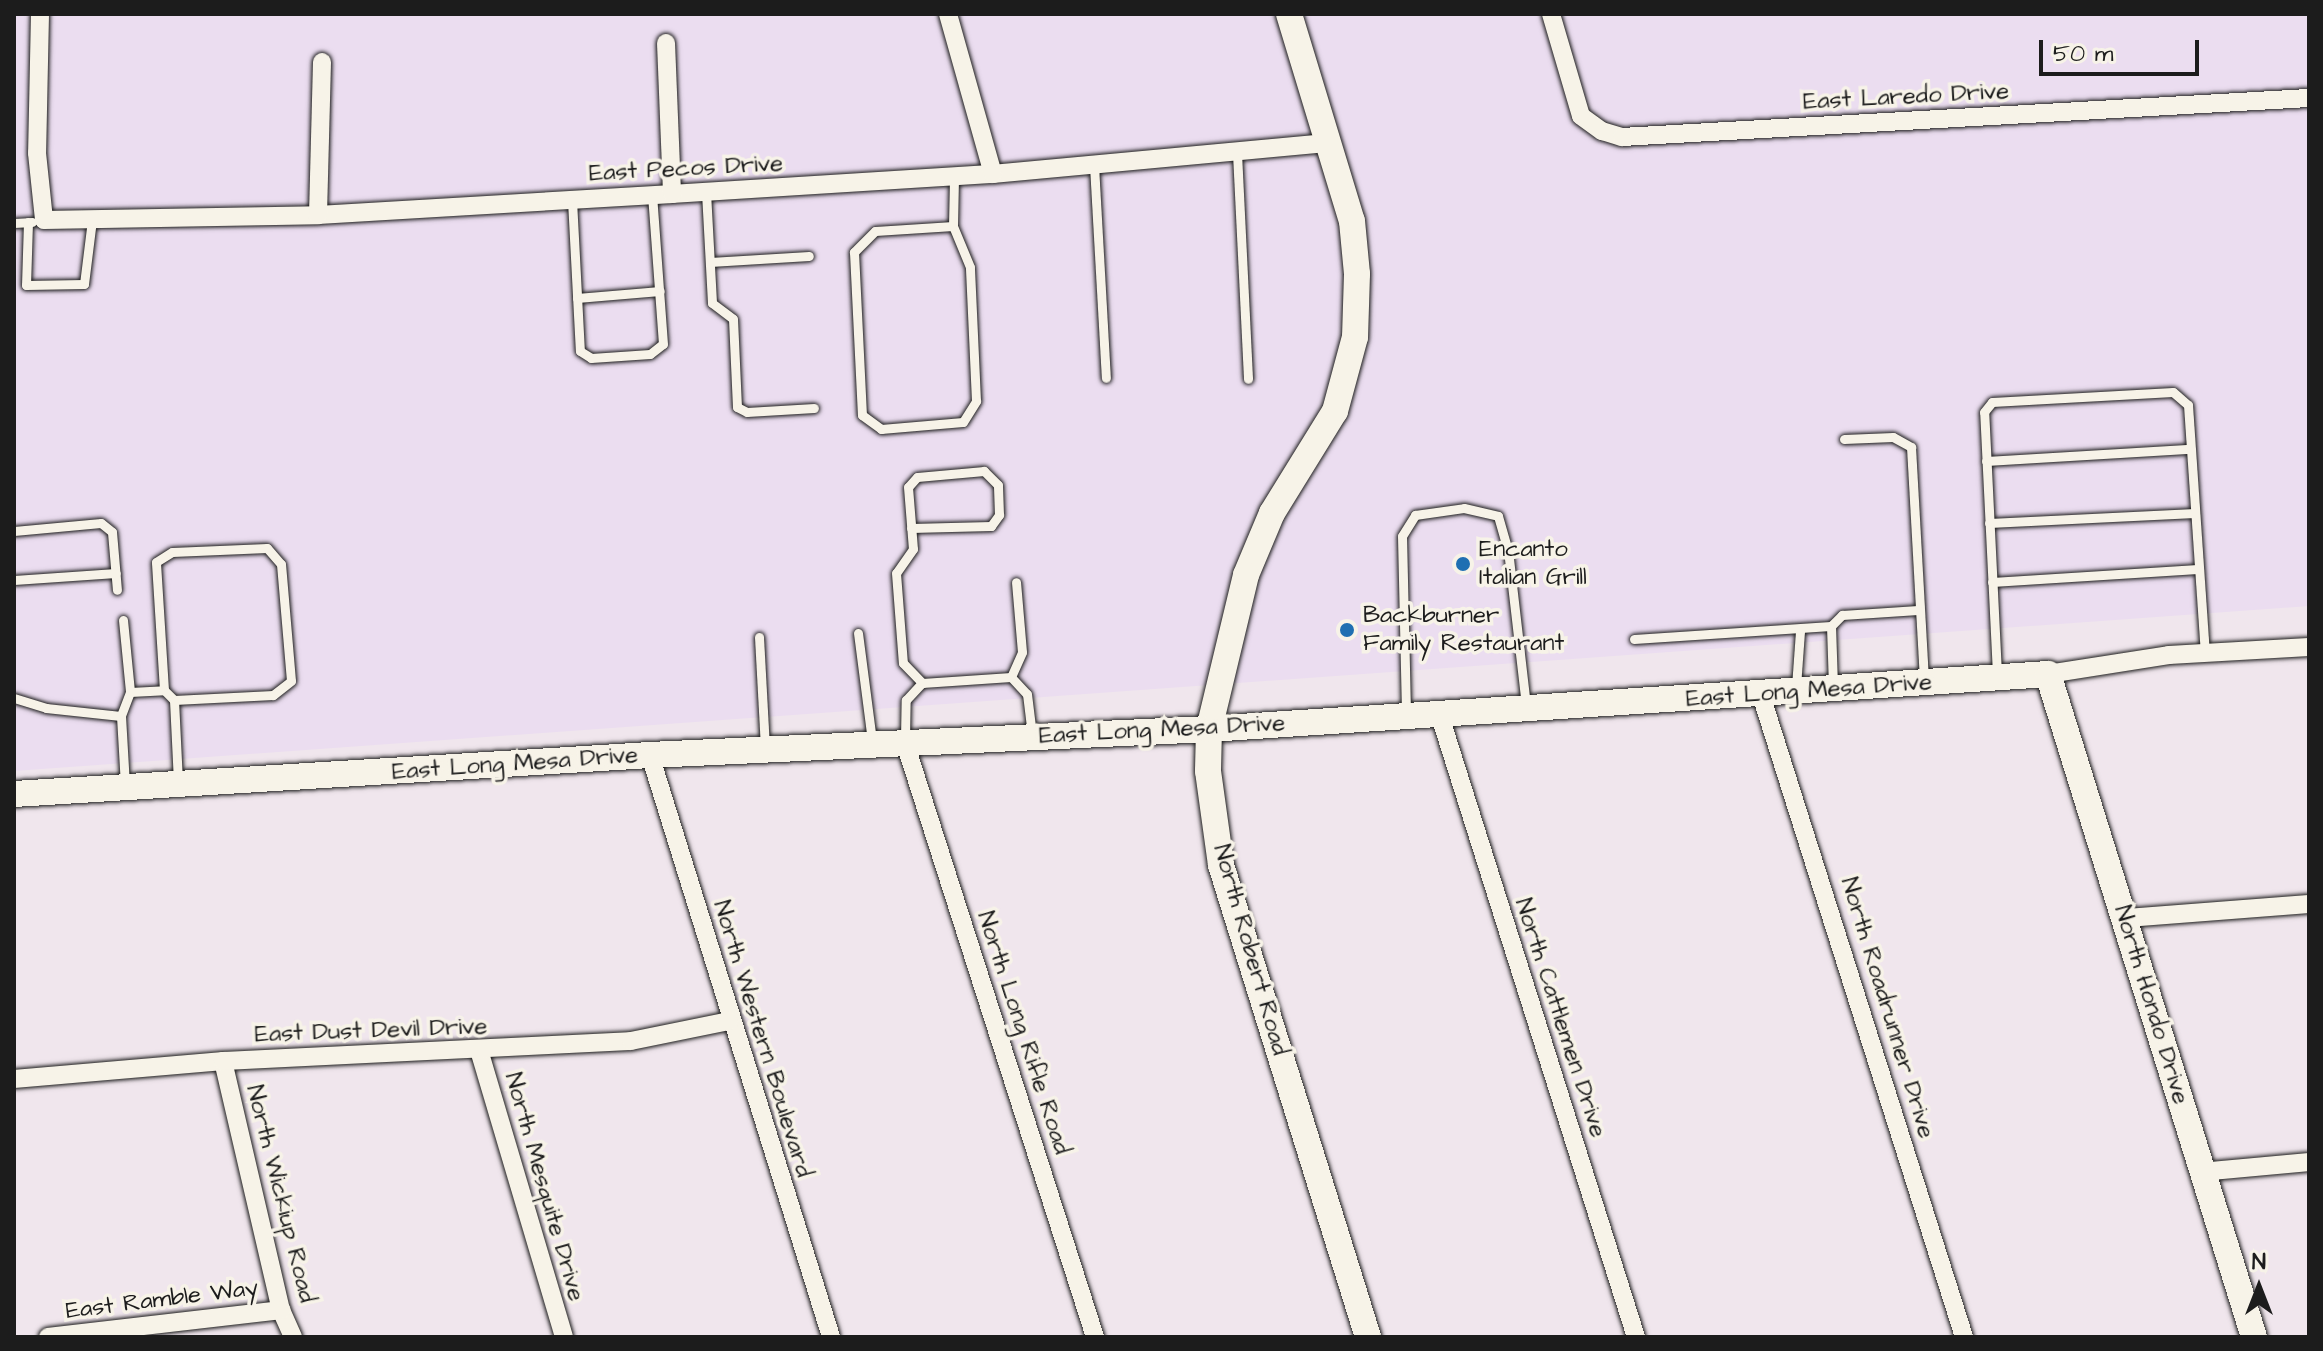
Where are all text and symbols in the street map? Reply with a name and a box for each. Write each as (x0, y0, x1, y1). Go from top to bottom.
scale bar (2043, 24, 2203, 74)
text: 50 m (2053, 37, 2113, 71)
street label: East Laredo Drive (1802, 77, 2010, 117)
street label: East Pecos Drive (588, 150, 784, 188)
place label: Encanto Italian Grill (1479, 536, 1587, 592)
marker: Encanto Italian Grill (1454, 555, 1472, 573)
place label: Backburner Family Restaurant (1363, 602, 1564, 658)
marker: Backburner Family Restaurant (1338, 621, 1356, 639)
street label: East Long Mesa Drive (1685, 668, 1933, 714)
street label: East Long Mesa Drive (1038, 709, 1286, 751)
street label: East Long Mesa Drive (391, 741, 639, 787)
street label: North Robert Road (1206, 841, 1294, 1059)
street label: North Roadrunner Drive (1834, 874, 1940, 1142)
street label: North Cattlemen Drive (1508, 895, 1612, 1141)
street label: North Western Boulevard (706, 897, 818, 1181)
street label: North Hondo Drive (2107, 902, 2195, 1108)
street label: North Long Rifle Road (970, 908, 1076, 1158)
street label: East Dust Devil Drive (254, 1013, 488, 1049)
street label: North Mesquite Drive (498, 1070, 590, 1304)
street label: North Wickiup Road (239, 1082, 321, 1306)
north arrow (2219, 1247, 2299, 1327)
text: N (2252, 1247, 2266, 1278)
street label: East Ramble Way (64, 1274, 260, 1326)

